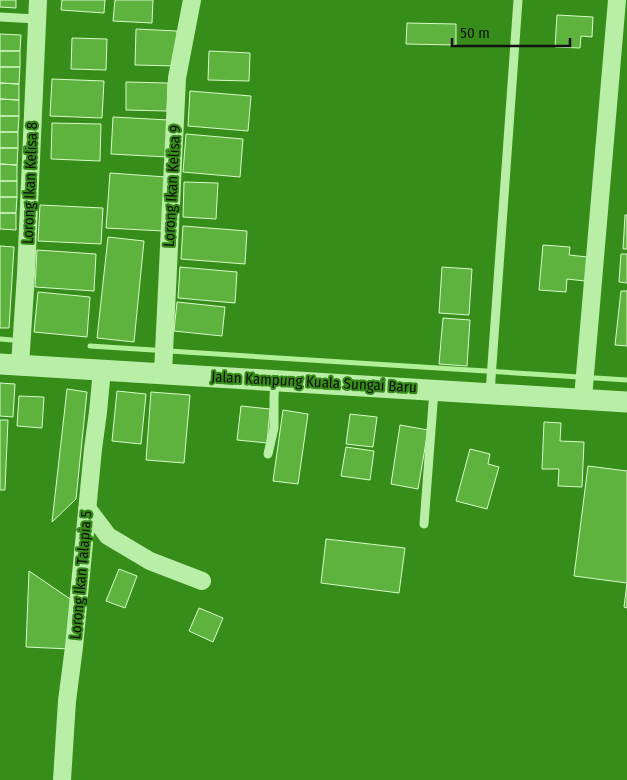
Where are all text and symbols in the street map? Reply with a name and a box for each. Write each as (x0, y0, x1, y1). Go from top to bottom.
scale bar (452, 15, 570, 47)
text: 50 m (460, 24, 490, 42)
street label: Lorong Ikan Kelisa 8 (19, 122, 41, 244)
street label: Lorong Ikan Kelisa 9 (160, 125, 184, 247)
street label: Jalan Kampung Kuala Sungai Baru (211, 368, 417, 396)
street label: Lorong Ikan Talapia 5 (66, 510, 96, 640)

